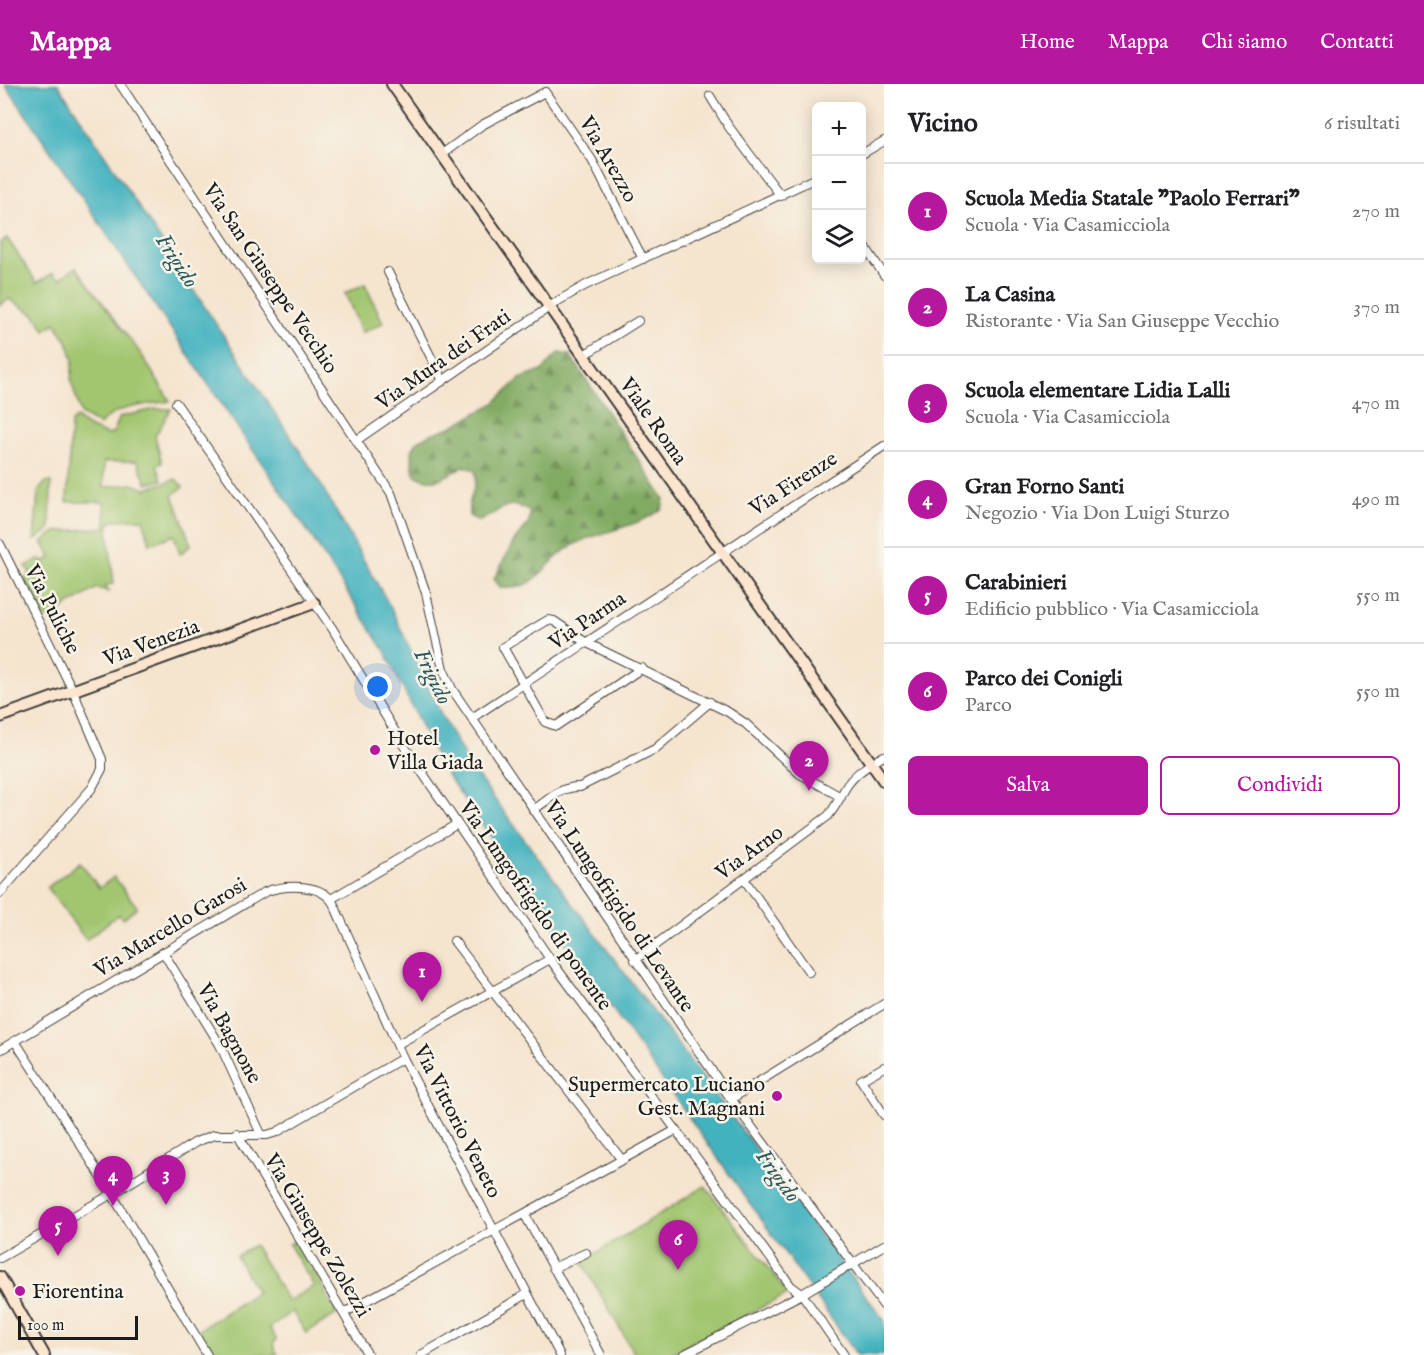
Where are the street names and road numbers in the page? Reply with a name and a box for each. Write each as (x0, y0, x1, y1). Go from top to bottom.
street label: Via Arezzo (572, 111, 643, 208)
street label: Via San Giuseppe Vecchio (195, 178, 344, 379)
street label: Via Mura dei Frati (370, 304, 517, 417)
street label: Viale Roma (612, 372, 693, 472)
street label: Via Firenze (744, 446, 843, 523)
street label: Via Puliche (17, 559, 86, 659)
street label: Via Parma (543, 585, 632, 657)
street label: Via Venezia (99, 613, 204, 674)
street label: Via Lungofrigido di ponente (451, 795, 618, 1016)
street label: Via Lungofrigido di Levante (537, 795, 700, 1018)
street label: Via Arno (710, 820, 789, 887)
street label: Via Marcello Garosi (89, 872, 252, 985)
street label: Via Bagnone (190, 978, 267, 1089)
street label: Via Vittorio Veneto (406, 1040, 507, 1203)
street label: Via Giuseppe Zolezzi (257, 1148, 376, 1323)

